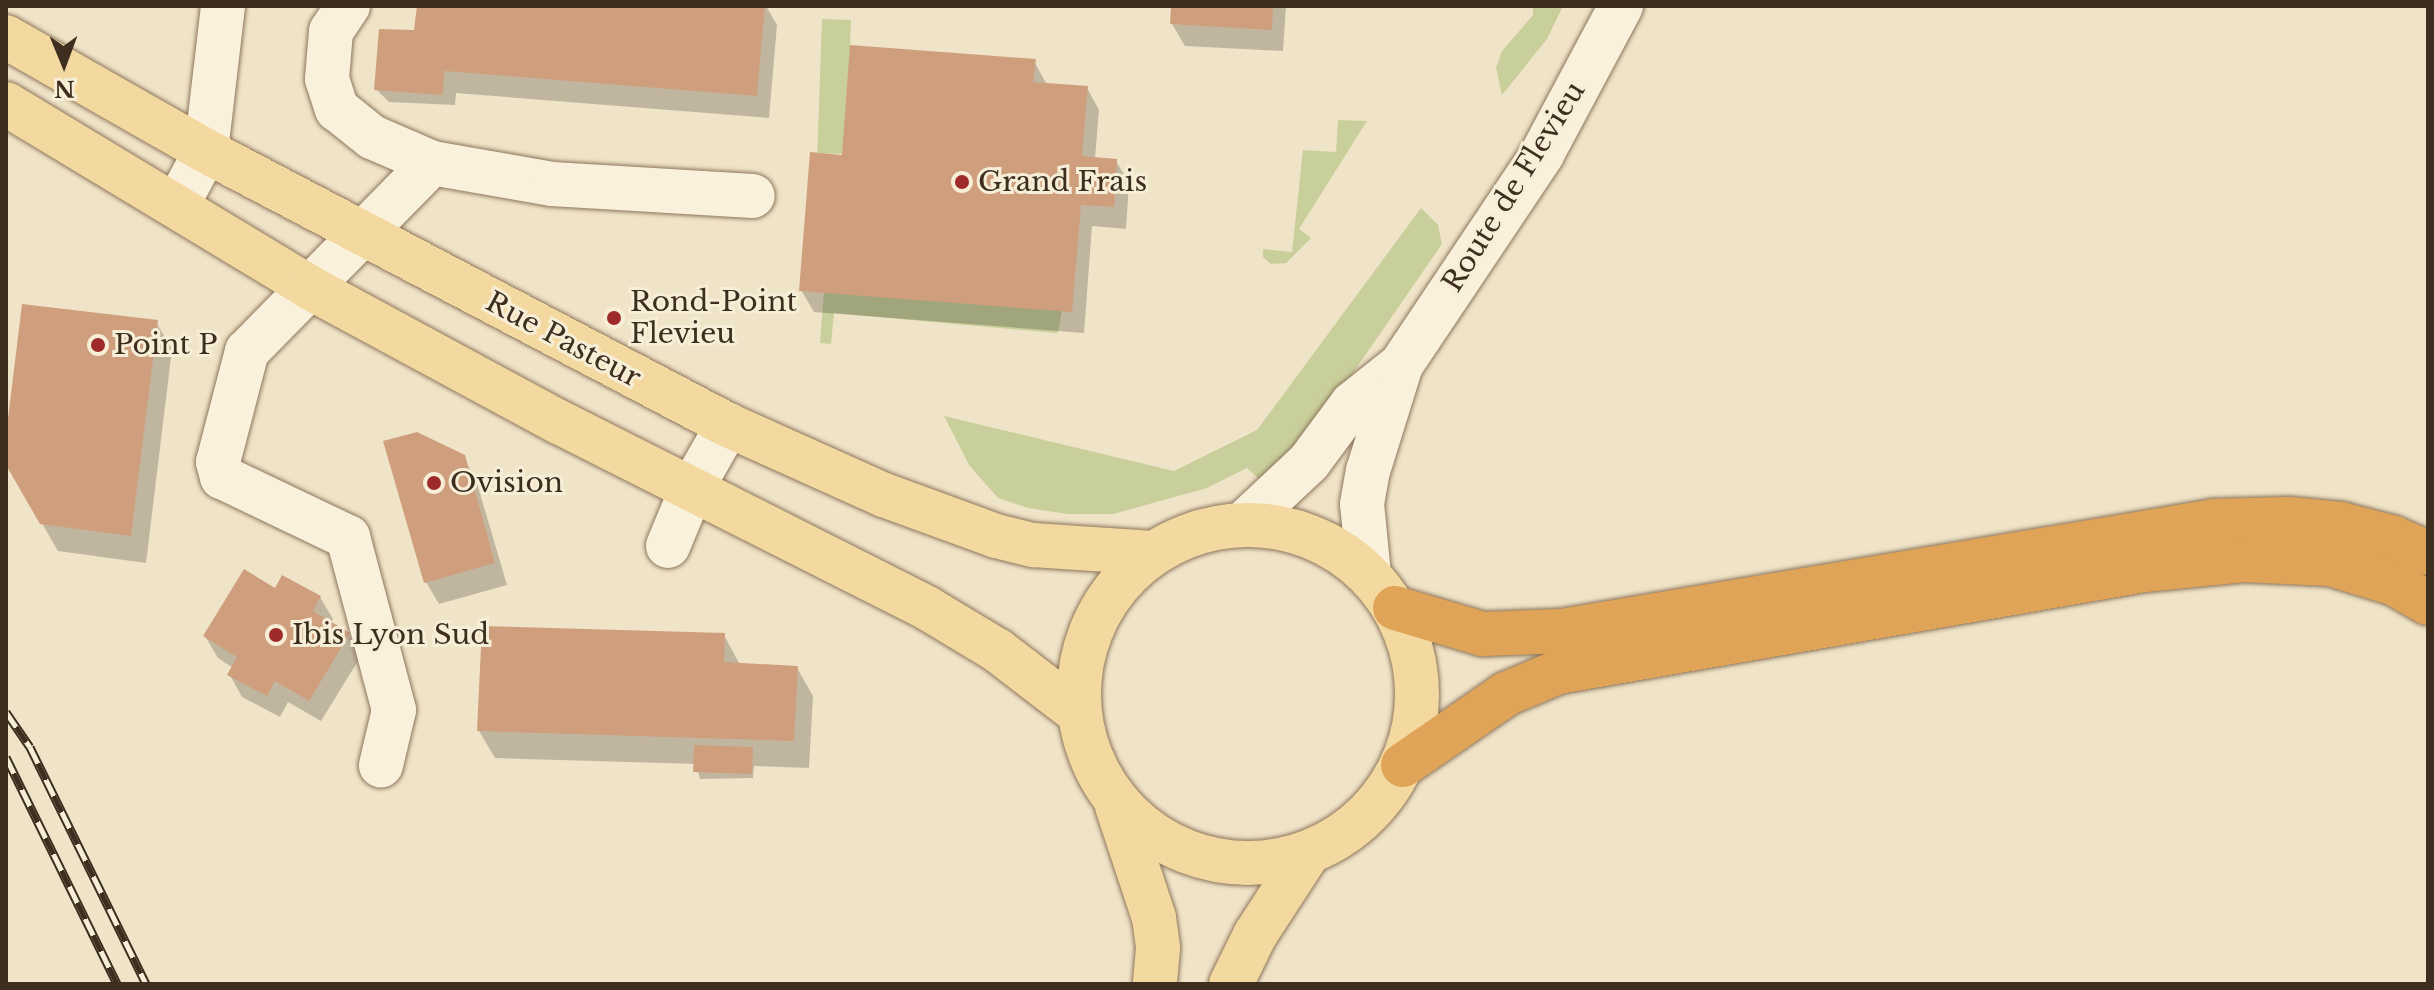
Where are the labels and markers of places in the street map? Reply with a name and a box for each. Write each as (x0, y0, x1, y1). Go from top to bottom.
place label: Grand Frais (978, 165, 1147, 199)
marker: Grand Frais (953, 173, 971, 191)
place label: Rond-Point Flevieu (630, 285, 797, 351)
marker: Rond-Point Flevieu (605, 309, 623, 327)
place label: Point P (114, 328, 217, 362)
marker: Point P (89, 336, 107, 354)
place label: Ovision (450, 466, 563, 500)
marker: Ovision (425, 474, 443, 492)
place label: Ibis Lyon Sud (292, 618, 489, 652)
marker: Ibis Lyon Sud (267, 626, 285, 644)

